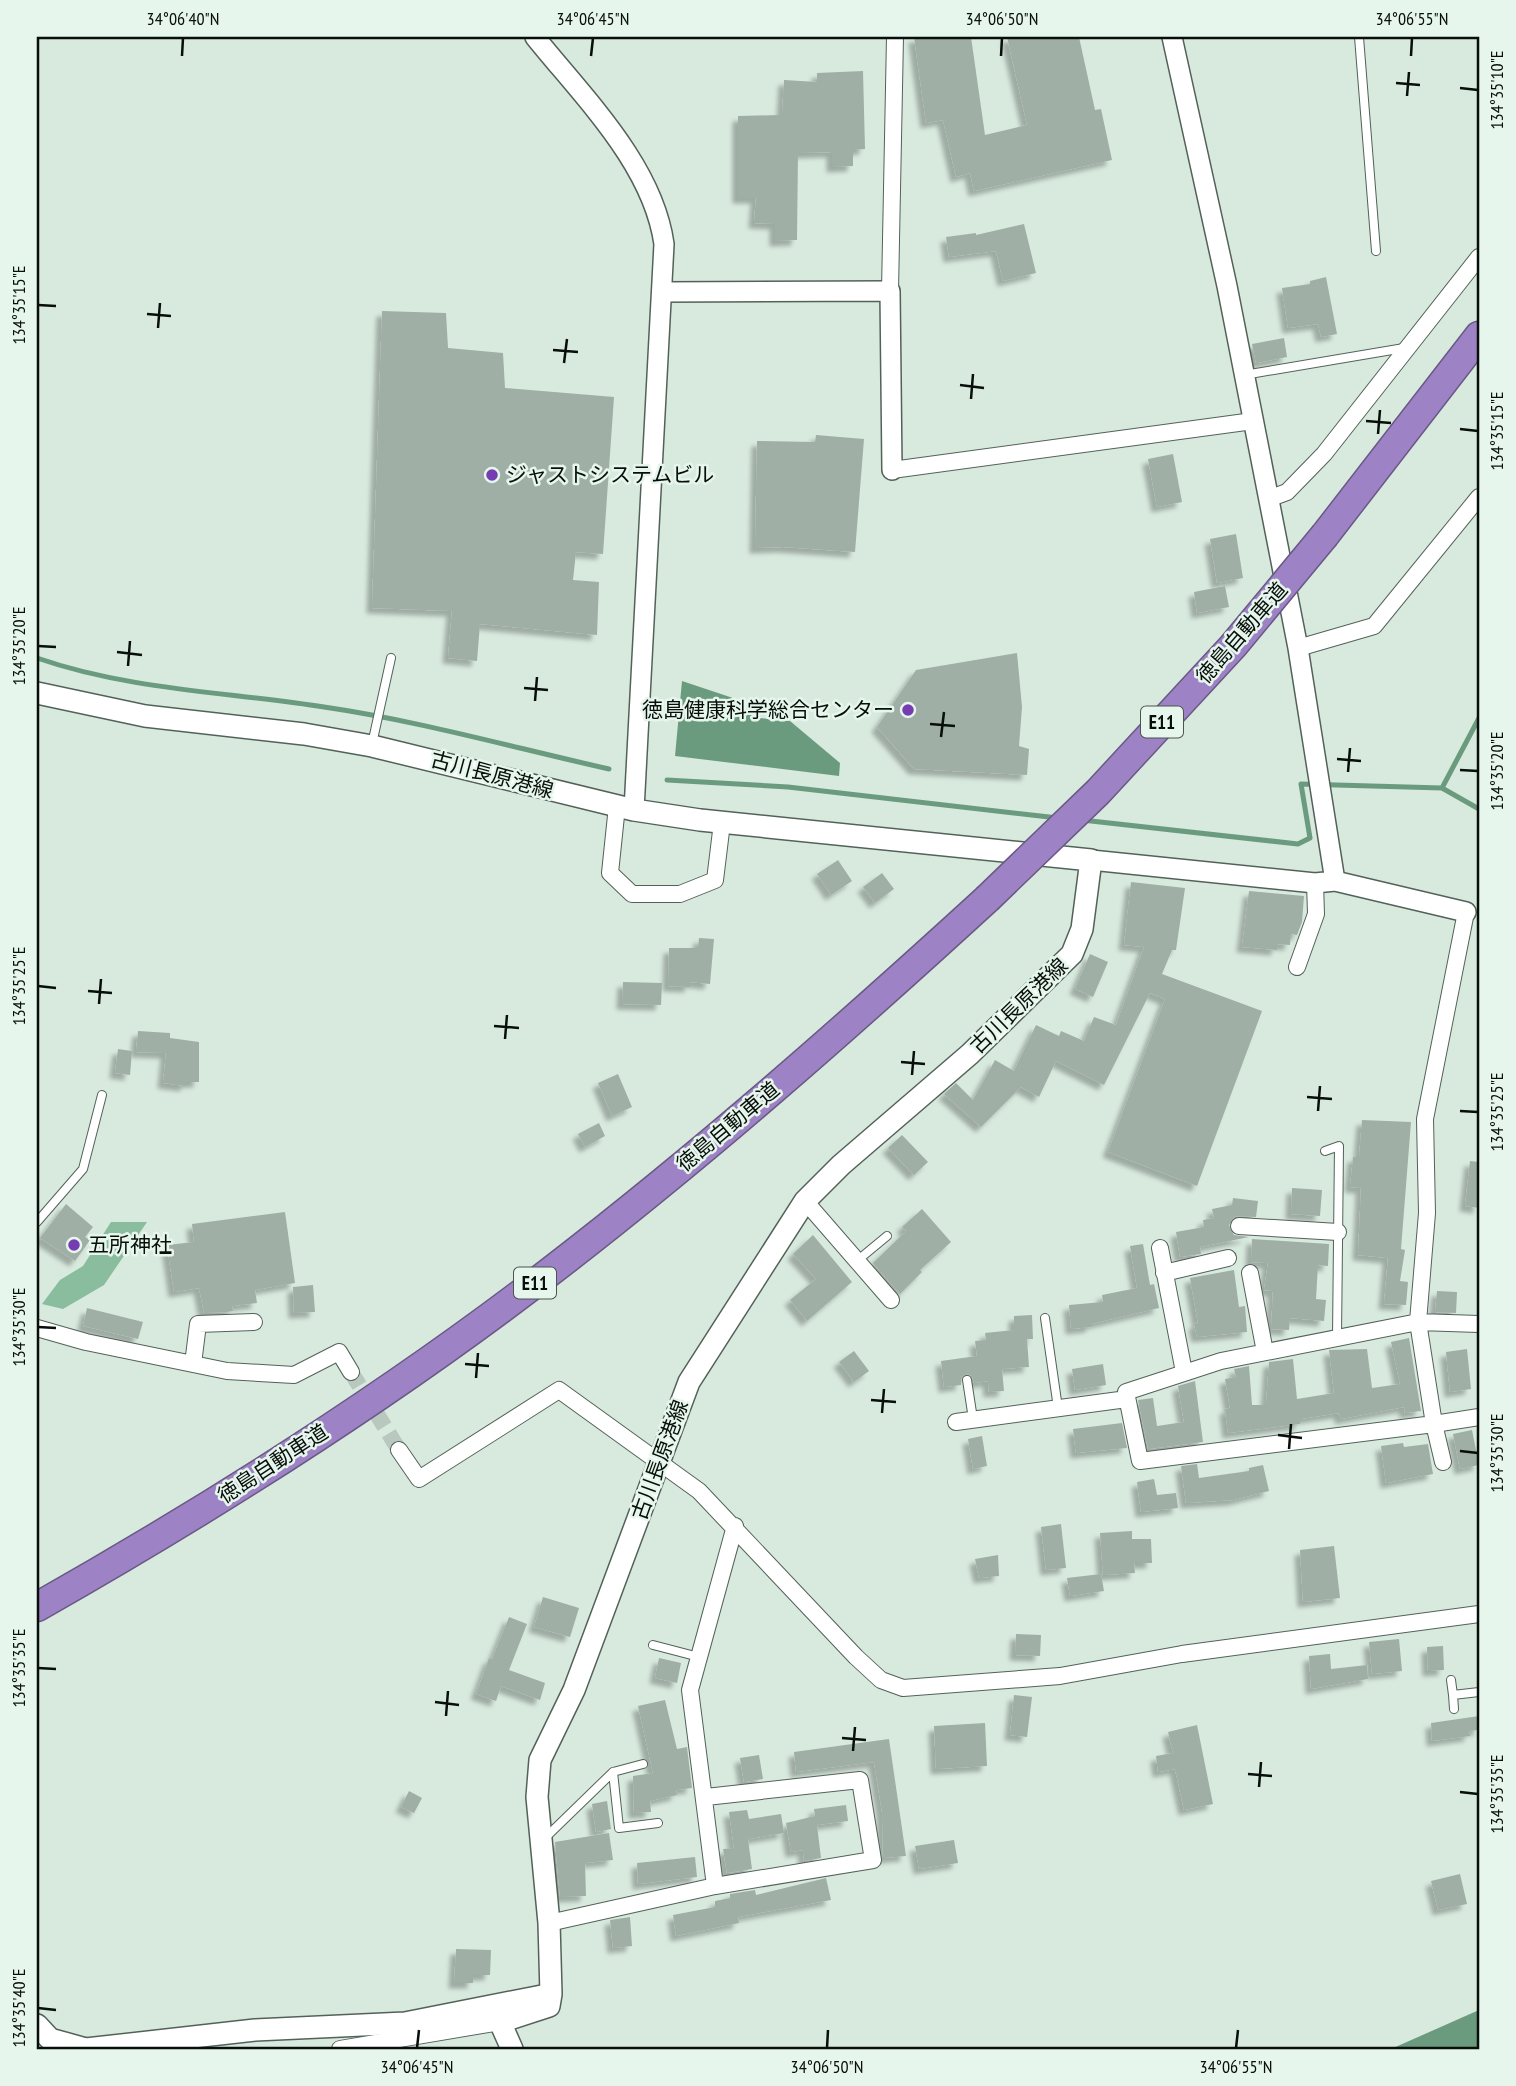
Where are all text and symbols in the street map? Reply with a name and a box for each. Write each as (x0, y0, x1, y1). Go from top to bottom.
text: 34°06'40"N (147, 7, 219, 30)
text: 34°06'45"N (557, 7, 629, 30)
text: 34°06'50"N (966, 7, 1038, 30)
text: 34°06'55"N (1376, 7, 1448, 30)
text: 134°35'10"E (1485, 51, 1508, 129)
text: 134°35'15"E (7, 266, 30, 344)
text: 134°35'15"E (1485, 392, 1508, 470)
place label: ジャストシステムビル (506, 461, 714, 488)
marker: ジャストシステムビル (484, 467, 500, 483)
street label: 徳島自動車道 (1190, 576, 1293, 689)
text: 134°35'20"E (7, 607, 30, 685)
place label: 徳島健康科学総合センター (642, 696, 894, 723)
marker: 徳島健康科学総合センター (900, 702, 916, 718)
road number: E11 (1141, 706, 1183, 737)
text: 134°35'20"E (1485, 732, 1508, 810)
street label: 古川長原港線 (428, 745, 556, 804)
text: 134°35'25"E (7, 947, 30, 1025)
street label: 古川長原港線 (964, 952, 1073, 1059)
text: 134°35'25"E (1485, 1073, 1508, 1151)
street label: 徳島自動車道 (671, 1076, 785, 1177)
place label: 五所神社 (88, 1231, 172, 1258)
marker: 五所神社 (66, 1237, 82, 1253)
road number: E11 (514, 1268, 556, 1298)
text: 134°35'30"E (7, 1288, 30, 1366)
street label: 古川長原港線 (625, 1396, 694, 1524)
text: 134°35'30"E (1485, 1414, 1508, 1492)
street label: 徳島自動車道 (213, 1418, 333, 1509)
text: 134°35'35"E (7, 1629, 30, 1707)
text: 134°35'35"E (1485, 1755, 1508, 1833)
text: 134°35'40"E (7, 1969, 30, 2047)
text: 34°06'45"N (381, 2055, 453, 2078)
text: 34°06'50"N (791, 2055, 863, 2078)
text: 34°06'55"N (1200, 2055, 1272, 2078)

